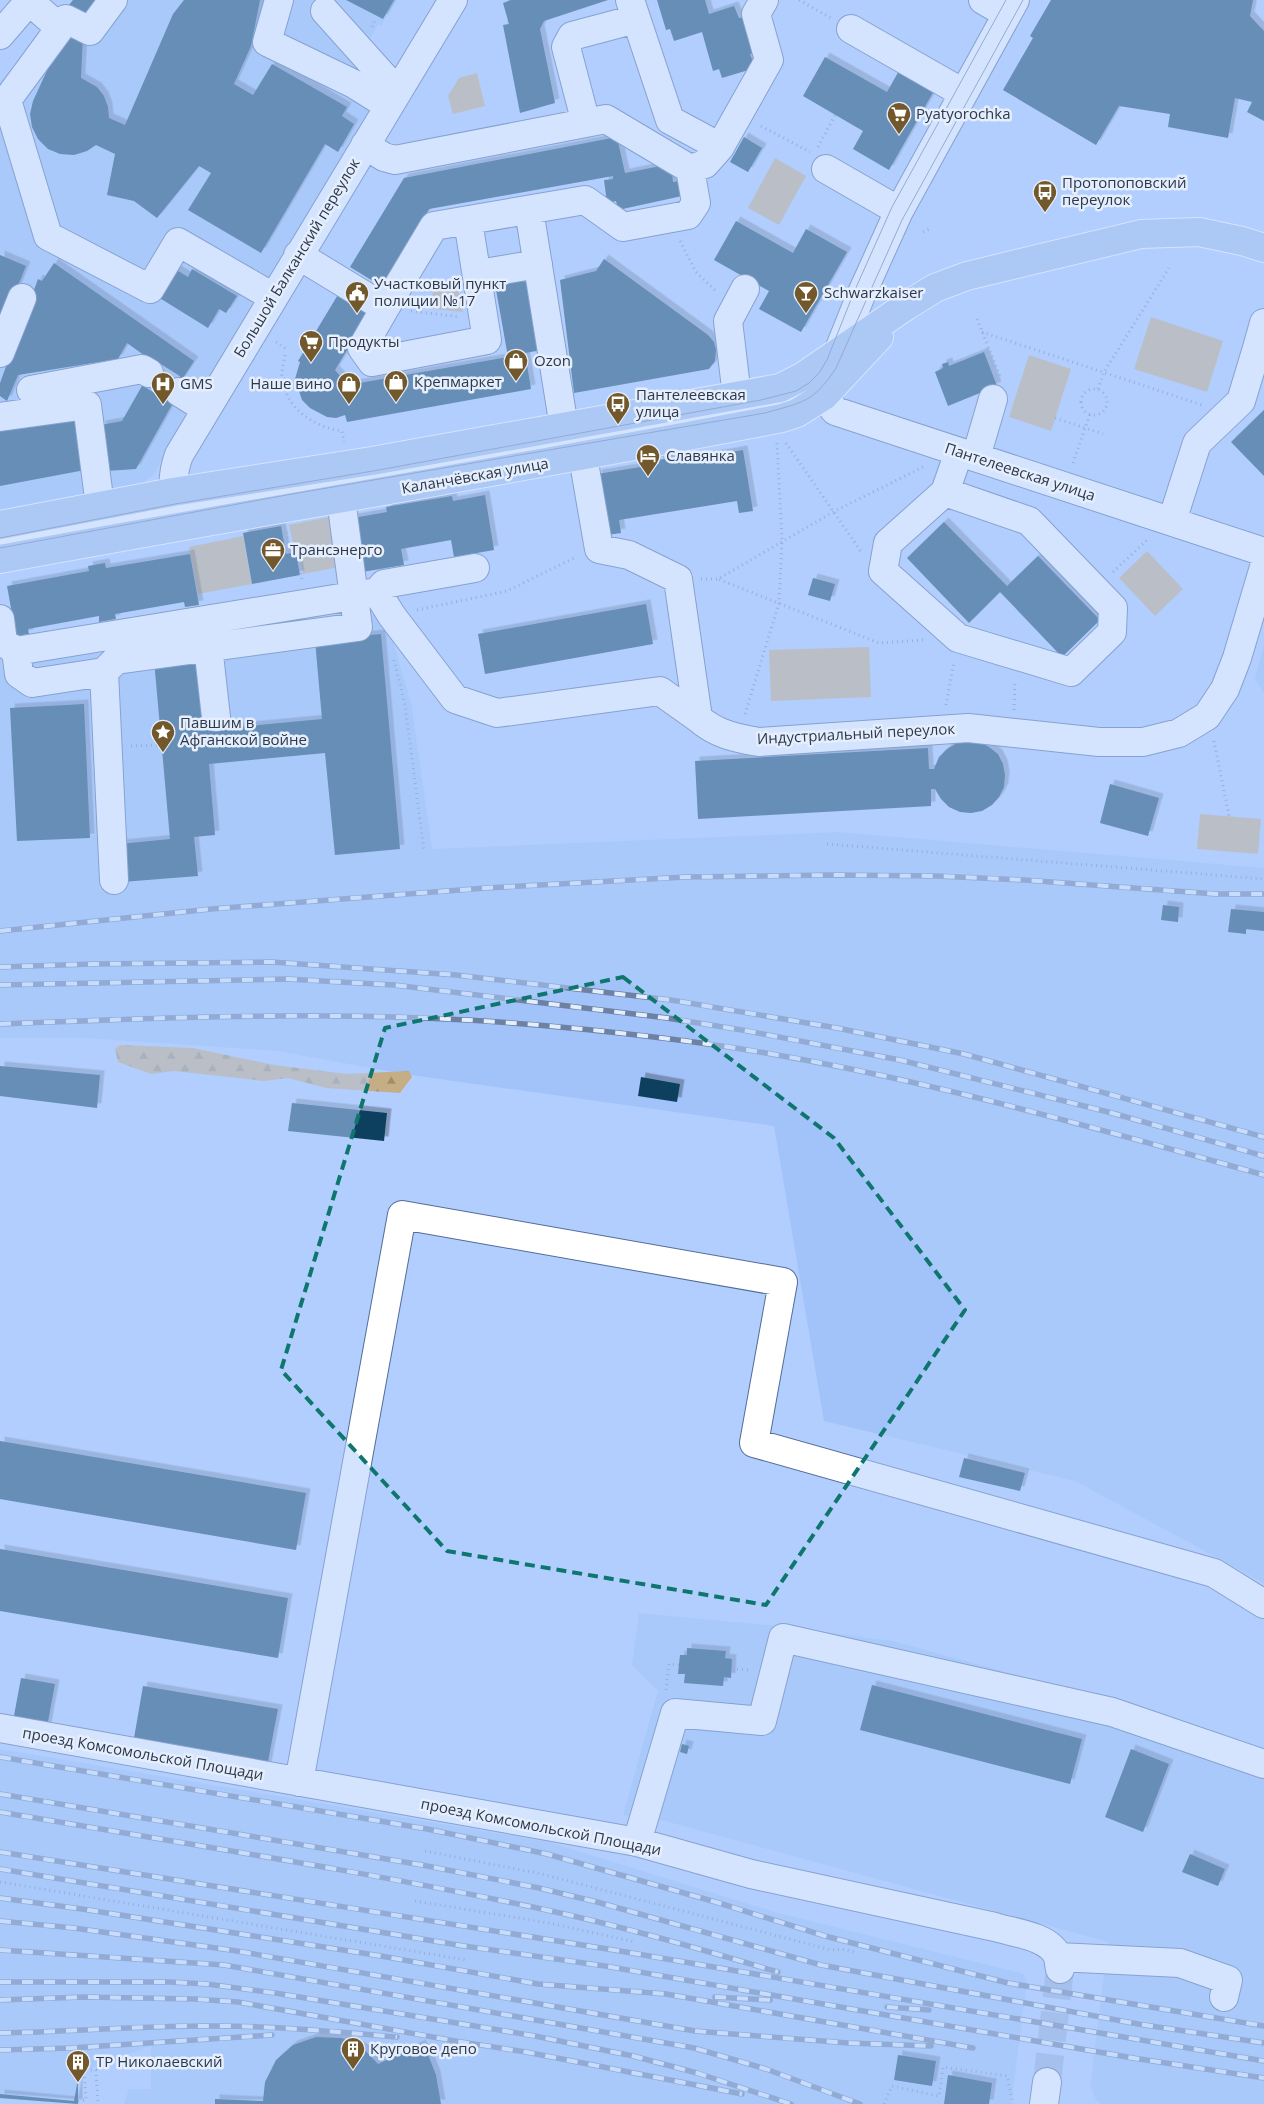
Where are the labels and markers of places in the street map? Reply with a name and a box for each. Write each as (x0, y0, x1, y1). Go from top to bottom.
supermarket icon: Pyatyorochka (886, 101, 912, 135)
place label: Pyatyorochka (916, 103, 1011, 123)
place label: Протопоповский переулок (1062, 172, 1186, 209)
bus stop icon: Протопоповский переулок (1032, 179, 1058, 213)
place label: Участковый пункт полиции №17 (374, 273, 506, 310)
public building icon: Участковый пункт полиции №17 (344, 280, 370, 314)
bar icon: Schwarzkaiser (793, 280, 819, 314)
place label: Schwarzkaiser (824, 282, 923, 302)
supermarket icon: Продукты (298, 329, 324, 363)
place label: Продукты (328, 331, 400, 351)
shop icon: Ozon (503, 348, 529, 382)
place label: Ozon (534, 350, 571, 370)
shop icon: Крепмаркет (383, 369, 409, 403)
hospital icon: GMS (150, 371, 176, 405)
shop icon: Наше вино (336, 371, 362, 405)
place label: Крепмаркет (414, 371, 502, 391)
place label: GMS (180, 373, 213, 393)
place label: Наше вино (250, 373, 332, 393)
place label: Пантелеевская улица (636, 384, 746, 421)
bus stop icon: Пантелеевская улица (605, 391, 631, 425)
hotel icon: Славянка (635, 443, 661, 477)
place label: Славянка (666, 445, 735, 465)
office icon: Трансэнерго (260, 537, 286, 571)
place label: Трансэнерго (290, 539, 382, 559)
place label: Павшим в Афганской войне (180, 712, 307, 749)
place icon: Павшим в Афганской войне (150, 719, 176, 753)
building icon: Круговое депо (340, 2036, 366, 2070)
place label: Круговое депо (370, 2038, 477, 2058)
building icon: ТР Николаевский (65, 2049, 91, 2083)
place label: ТР Николаевский (96, 2051, 223, 2071)

